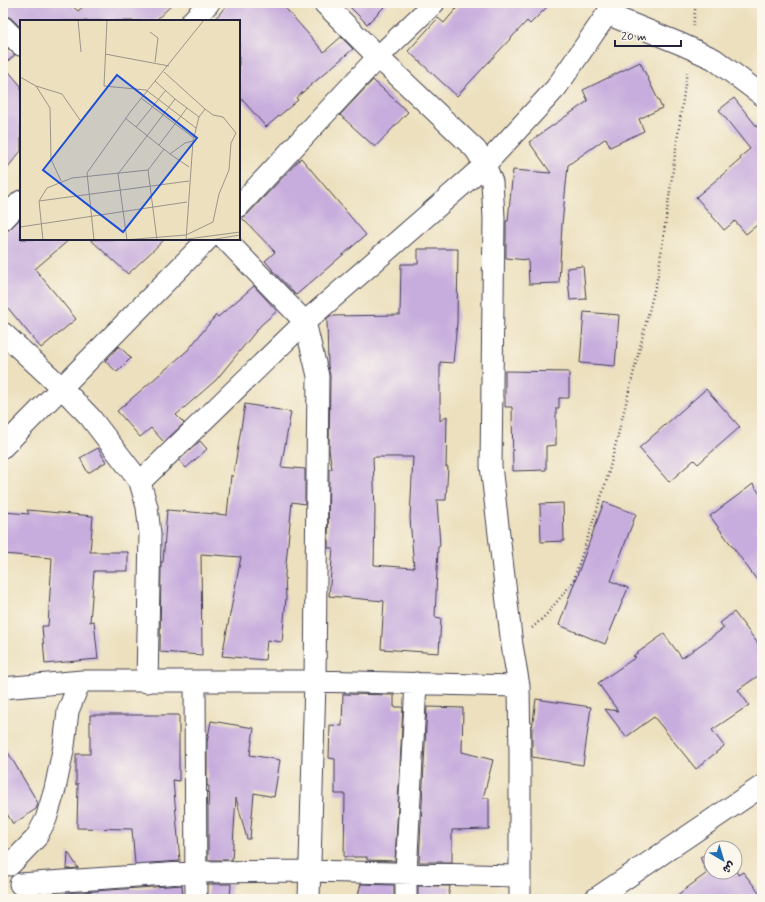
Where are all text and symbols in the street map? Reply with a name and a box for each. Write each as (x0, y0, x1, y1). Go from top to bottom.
inset map (20, 20, 240, 240)
scale bar (615, 22, 681, 48)
text: 20 m (621, 29, 647, 45)
north arrow (703, 840, 743, 880)
text: ش (719, 858, 738, 876)

